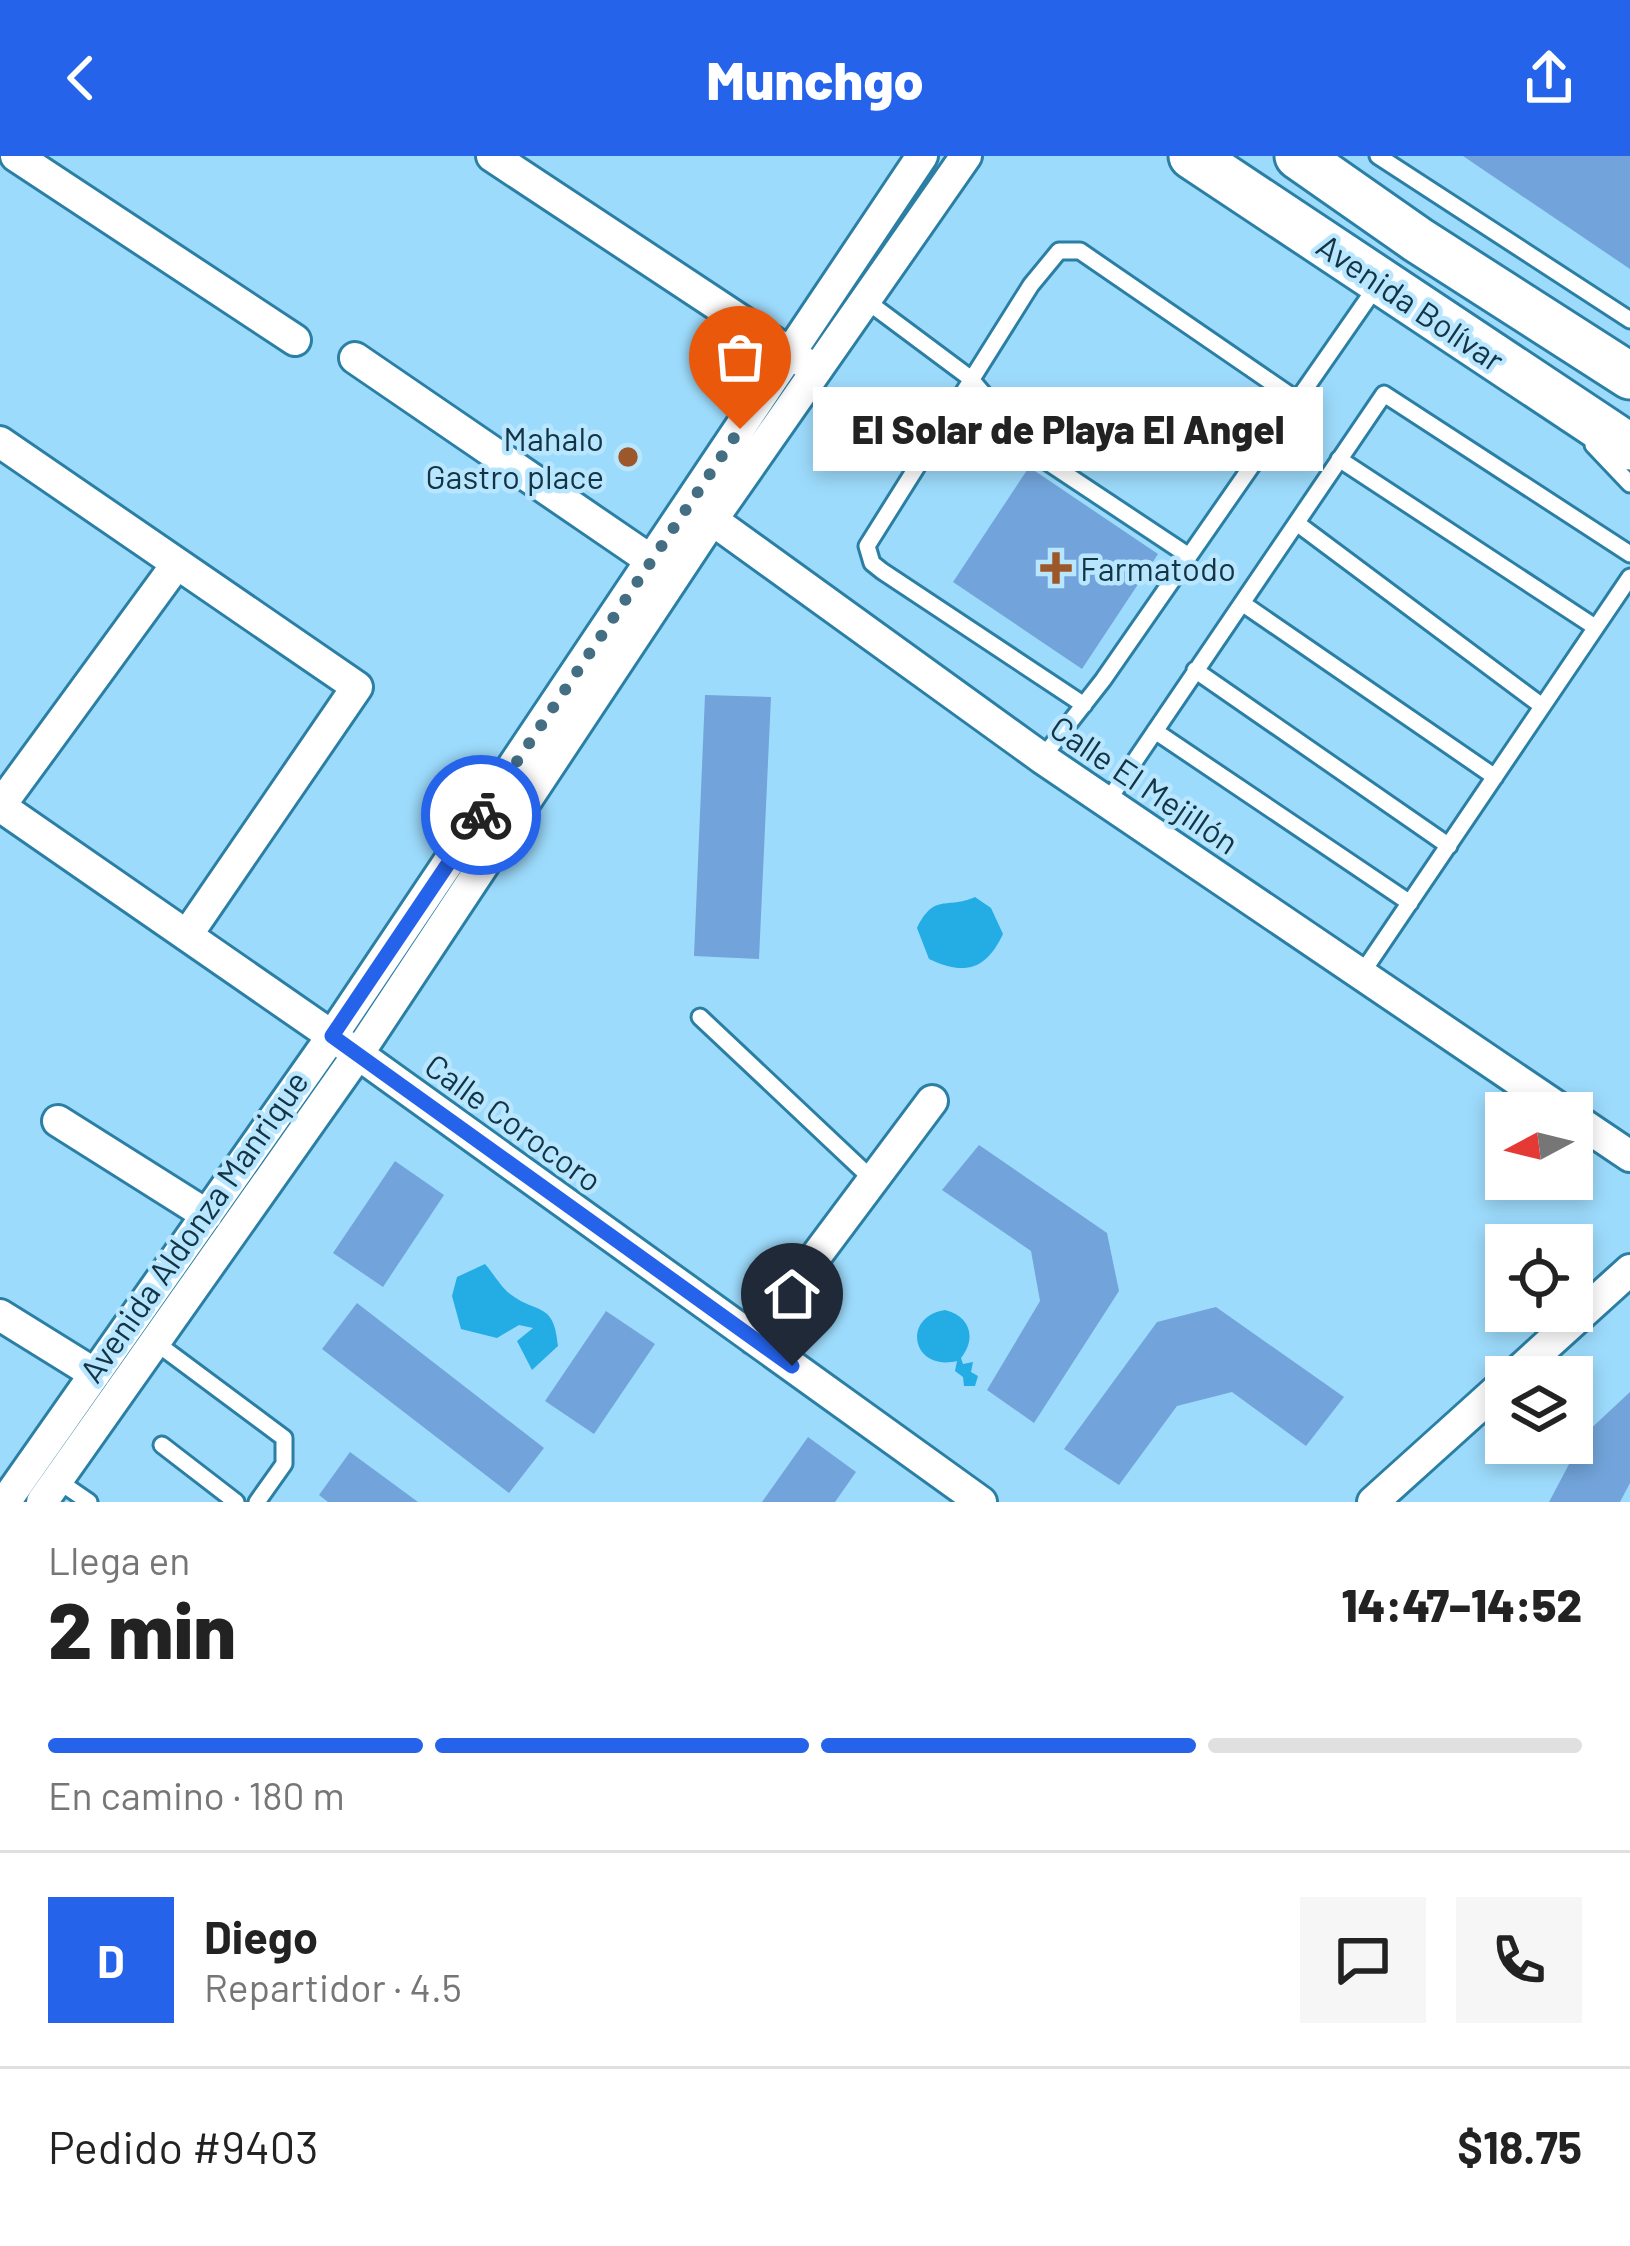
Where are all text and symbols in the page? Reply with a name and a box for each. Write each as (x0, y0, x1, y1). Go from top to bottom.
icon: back (48, 45, 114, 111)
icon: share (1516, 45, 1582, 111)
text: Munchgo (706, 46, 924, 111)
street label: Avenida Bolívar (1310, 225, 1512, 379)
pin (689, 306, 791, 429)
icon: bag (707, 324, 773, 390)
callout: El Solar de Playa El Angel (812, 387, 1322, 471)
text: El Solar de Playa El Angel (852, 405, 1284, 452)
place label: Mahalo Gastro place (426, 418, 604, 496)
marker: Mahalo Gastro place (615, 444, 641, 470)
place label: Farmatodo (1080, 548, 1236, 588)
marker: Farmatodo (1043, 555, 1069, 581)
street label: Calle El Mejillón (1043, 706, 1247, 862)
courier (421, 755, 541, 875)
icon: bike (448, 782, 514, 848)
street label: Calle Corocoro (418, 1044, 610, 1200)
street label: Avenida Aldonza Manrique (70, 1062, 316, 1390)
north arrow (1485, 1092, 1593, 1200)
map controls (1485, 1092, 1593, 1464)
button: locate (1485, 1224, 1593, 1332)
pin (741, 1243, 843, 1366)
icon: home (759, 1261, 825, 1327)
button: layers (1485, 1356, 1593, 1464)
text: Llega en (48, 1536, 190, 1583)
text: 14:47–14:52 (1341, 1577, 1582, 1631)
text: 2 min (48, 1581, 236, 1675)
text: En camino · 180 m (48, 1771, 345, 1818)
button: chat (1300, 1897, 1426, 2023)
button: phone (1456, 1897, 1582, 2023)
text: Diego (204, 1909, 318, 1963)
text: D (97, 1933, 125, 1987)
text: Repartidor · 4.5 (204, 1963, 462, 2010)
text: Pedido #9403 (48, 2119, 318, 2173)
text: $18.75 (1457, 2119, 1582, 2173)

